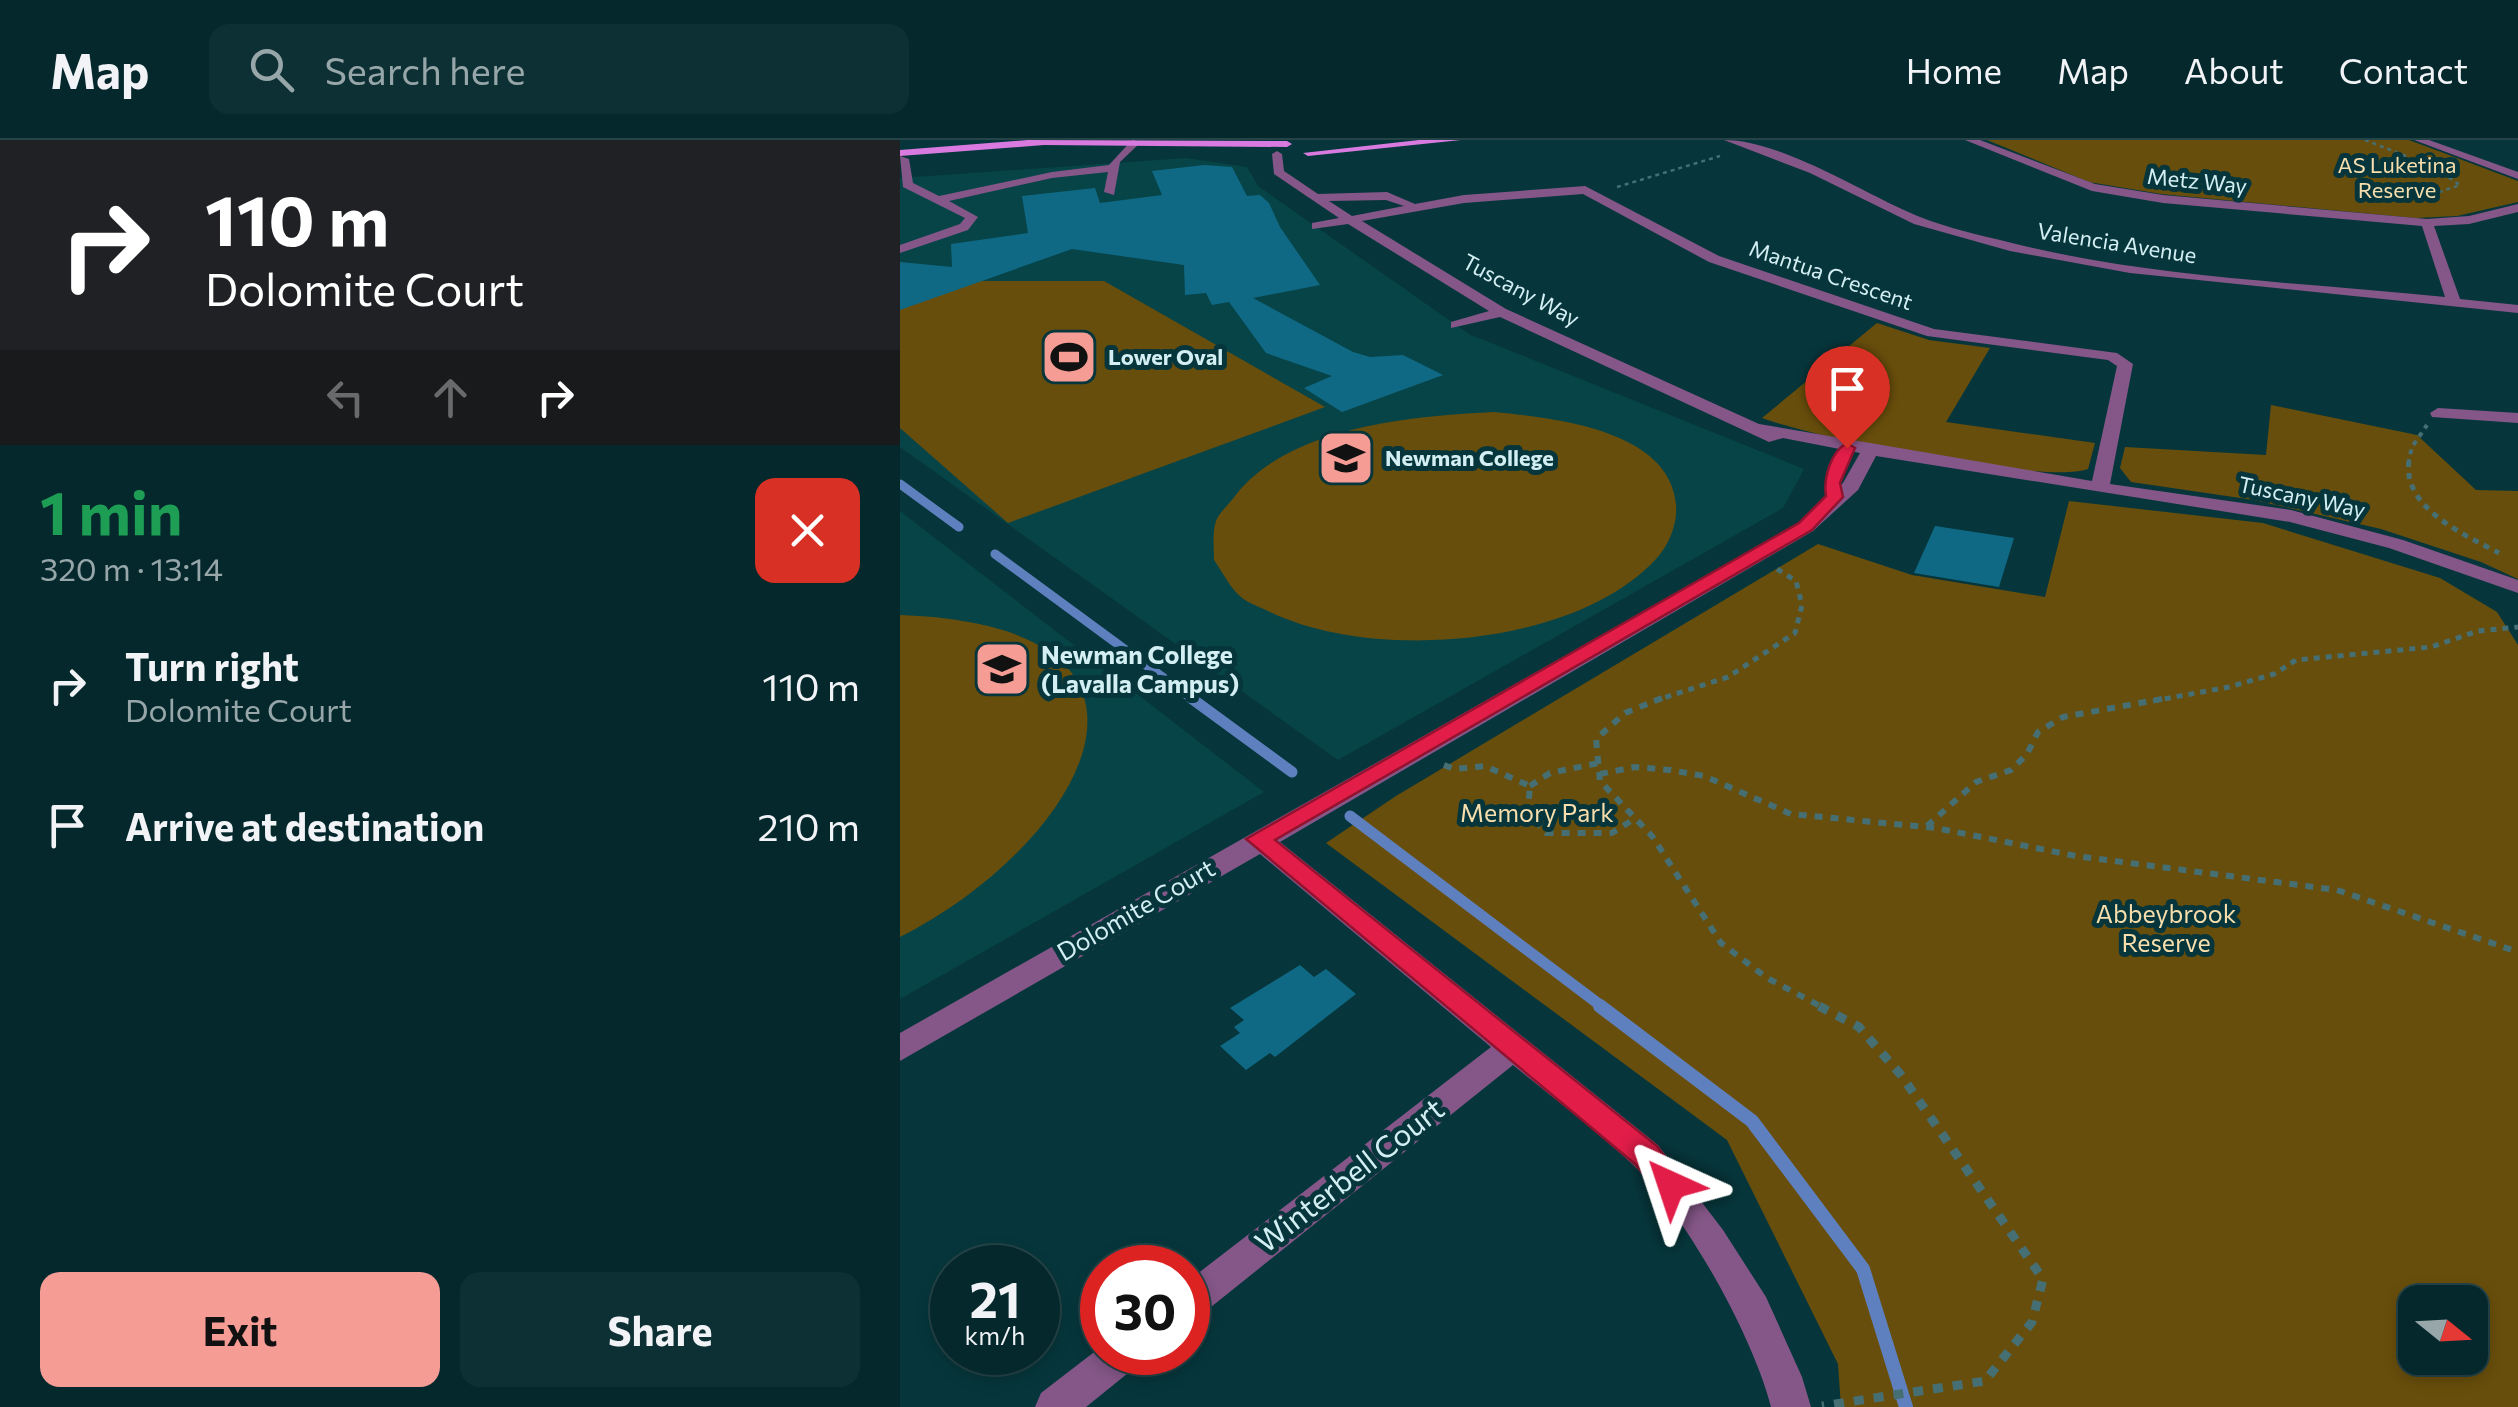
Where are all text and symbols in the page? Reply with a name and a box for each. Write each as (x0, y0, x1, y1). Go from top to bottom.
search box (209, 24, 909, 114)
text: Map (50, 40, 149, 99)
icon: search (244, 42, 299, 97)
text: Search here (324, 46, 525, 93)
text: Home (1906, 48, 2002, 91)
text: Map (2057, 48, 2129, 91)
text: About (2184, 48, 2284, 91)
text: Contact (2339, 48, 2468, 91)
park label: AS Luketina Reserve (2338, 151, 2456, 203)
street label: Metz Way (2146, 162, 2248, 199)
text: 110 m (205, 175, 389, 260)
icon: right (40, 180, 170, 310)
street label: Valencia Avenue (2036, 217, 2199, 268)
street label: Mantua Crescent (1746, 234, 1916, 315)
street label: Tuscany Way (1458, 247, 1584, 332)
text: Dolomite Court (205, 260, 524, 315)
sports icon: Lower Oval (1039, 327, 1099, 387)
place label: Lower Oval (1108, 343, 1223, 370)
pin (1805, 346, 1890, 449)
icon: arrive (1820, 361, 1875, 416)
icon: left (318, 370, 373, 425)
icon: ahead (423, 370, 478, 425)
icon: right (528, 370, 583, 425)
school or university icon: Newman College (1316, 428, 1376, 488)
place label: Newman College (1385, 444, 1554, 471)
street label: Tuscany Way (2236, 470, 2368, 523)
text: 1 min (40, 474, 182, 547)
button: close (755, 478, 860, 583)
text: 320 m · 13:14 (40, 548, 223, 588)
school or university icon: Newman College (Lavalla Campus) (972, 639, 1032, 699)
place label: Newman College (Lavalla Campus) (1041, 639, 1239, 698)
text: Turn right (125, 642, 299, 689)
icon: right (40, 658, 95, 713)
text: 110 m (762, 662, 860, 709)
text: Dolomite Court (125, 689, 352, 729)
park label: Memory Park (1460, 797, 1614, 827)
icon: arrive (40, 798, 95, 853)
text: Arrive at destination (125, 802, 484, 849)
text: 210 m (757, 802, 860, 849)
street label: Dolomite Court (1051, 852, 1220, 966)
park label: Abbeybrook Reserve (2096, 898, 2237, 957)
street label: Winterbell Court (1247, 1089, 1450, 1259)
position arrow (1619, 1133, 1723, 1237)
speed limit sign: 30 (1080, 1245, 1210, 1375)
text: 21 (969, 1267, 1021, 1328)
button: Exit (40, 1272, 440, 1387)
button: Share (460, 1272, 860, 1387)
north arrow (2398, 1285, 2488, 1375)
map controls (2398, 1285, 2488, 1375)
text: km/h (965, 1320, 1025, 1350)

